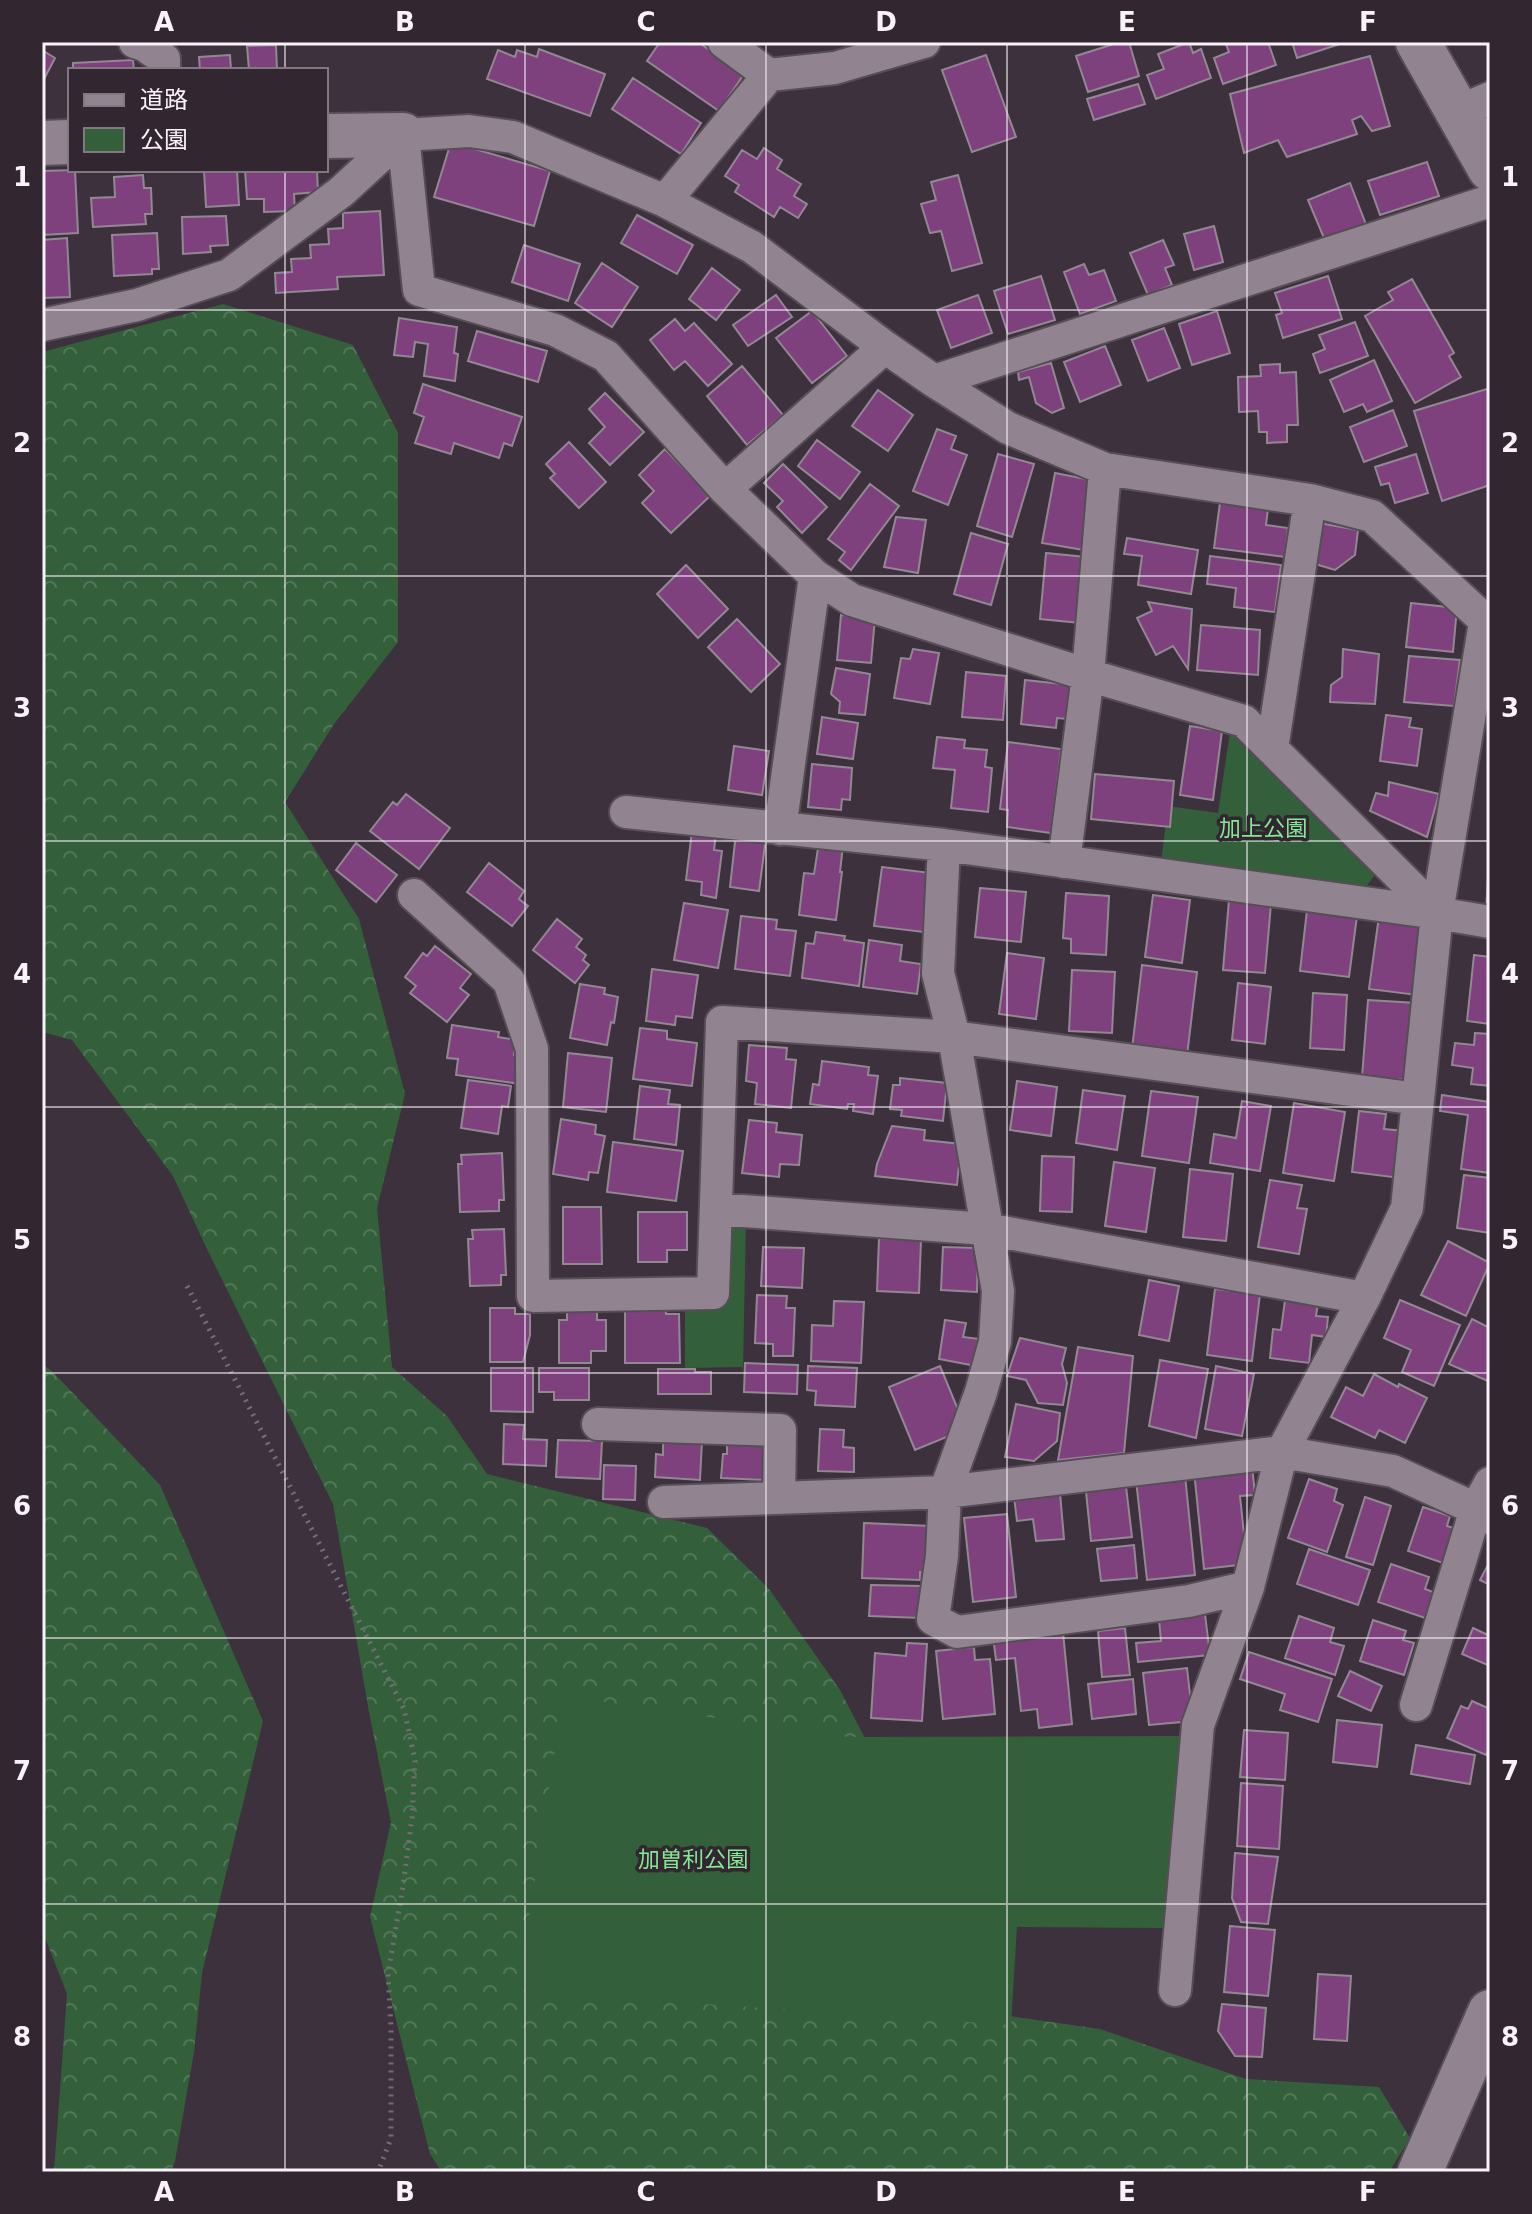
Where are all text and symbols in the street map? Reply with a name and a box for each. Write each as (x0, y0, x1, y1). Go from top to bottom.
text: A (154, 7, 174, 37)
text: B (395, 7, 415, 37)
text: C (636, 7, 656, 37)
text: D (875, 7, 897, 37)
text: E (1118, 7, 1136, 37)
text: F (1359, 7, 1377, 37)
legend (68, 68, 328, 172)
text: 道路 (140, 86, 188, 114)
text: 公園 (140, 126, 188, 154)
text: 1 (13, 162, 31, 192)
text: 1 (1501, 162, 1519, 192)
text: 2 (13, 428, 31, 458)
text: 2 (1501, 428, 1519, 458)
text: 3 (13, 693, 31, 723)
text: 3 (1501, 693, 1519, 723)
park label: 加上公園 (1219, 816, 1307, 841)
text: 4 (13, 959, 31, 989)
text: 4 (1501, 959, 1519, 989)
text: 5 (13, 1225, 31, 1255)
text: 5 (1501, 1225, 1519, 1255)
text: 6 (13, 1491, 31, 1521)
text: 6 (1501, 1491, 1519, 1521)
text: 7 (13, 1756, 31, 1786)
text: 7 (1501, 1756, 1519, 1786)
park label: 加曽利公園 (638, 1847, 748, 1872)
text: 8 (13, 2022, 31, 2052)
text: 8 (1501, 2022, 1519, 2052)
text: A (154, 2177, 174, 2207)
text: B (395, 2177, 415, 2207)
text: C (636, 2177, 656, 2207)
text: D (875, 2177, 897, 2207)
text: E (1118, 2177, 1136, 2207)
text: F (1359, 2177, 1377, 2207)

